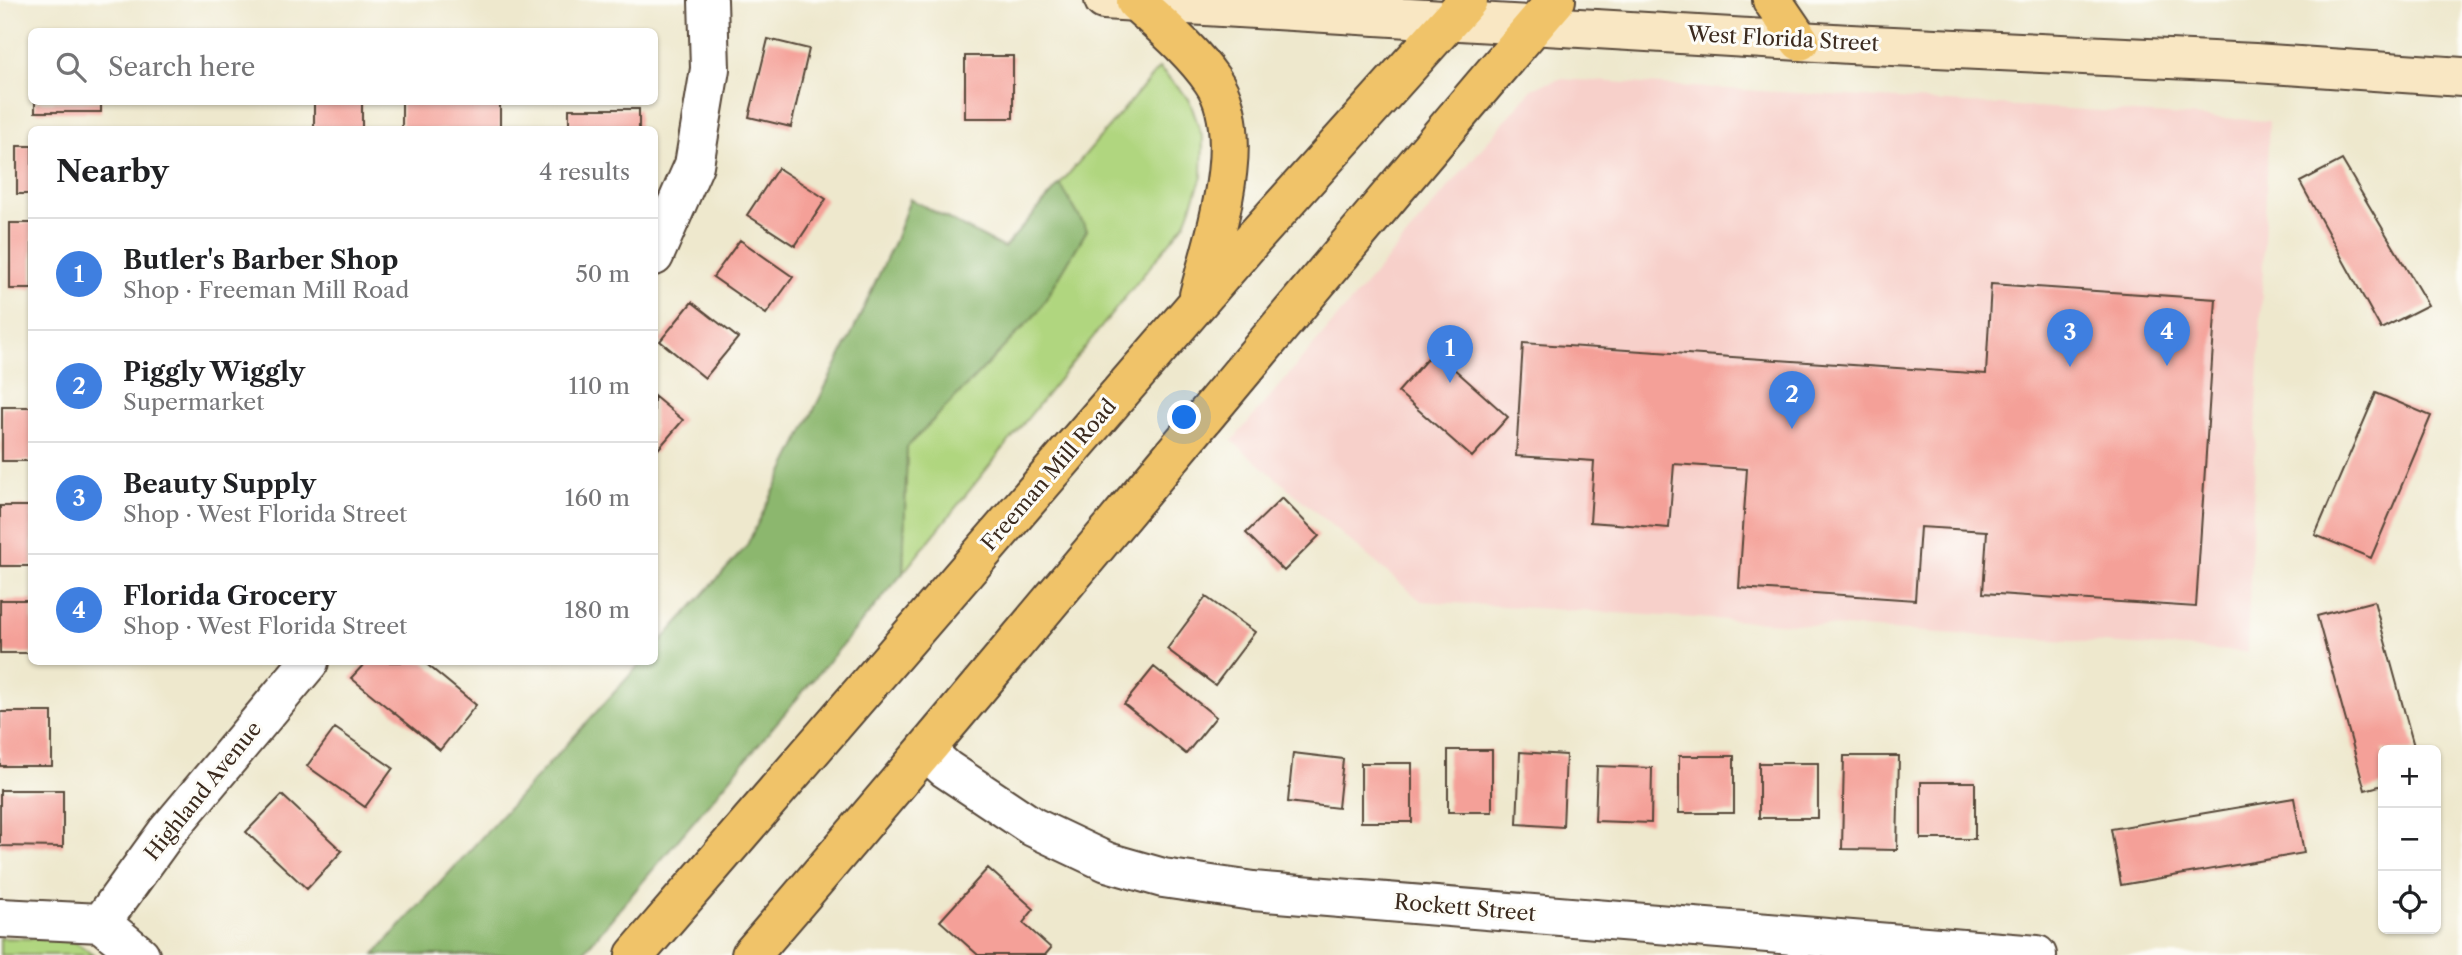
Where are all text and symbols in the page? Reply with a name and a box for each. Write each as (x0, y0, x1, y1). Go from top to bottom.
street label: West Florida Street (1686, 21, 1880, 56)
search box (28, 28, 658, 105)
icon: search (52, 48, 90, 86)
text: Search here (108, 51, 255, 83)
text: Nearby (56, 153, 169, 190)
text: 4 results (539, 158, 630, 186)
text: Butler's Barber Shop (123, 244, 398, 276)
text: 1 (74, 260, 84, 288)
text: 50 m (575, 260, 630, 288)
text: Shop · Freeman Mill Road (123, 276, 409, 304)
pin: 4 (2144, 308, 2190, 366)
pin: 3 (2047, 309, 2093, 367)
pin: 1 (1427, 325, 1473, 383)
text: Piggly Wiggly (123, 356, 305, 388)
pin: 2 (1769, 371, 1815, 429)
text: 2 (72, 372, 86, 400)
text: 110 m (569, 372, 630, 400)
text: Supermarket (123, 388, 264, 416)
street label: Freeman Mill Road (976, 394, 1121, 556)
your location (1167, 400, 1201, 434)
text: Beauty Supply (123, 468, 316, 500)
text: 3 (73, 484, 86, 512)
text: 160 m (565, 484, 630, 512)
text: Shop · West Florida Street (123, 500, 407, 528)
text: Florida Grocery (123, 580, 336, 612)
text: 4 (72, 596, 86, 624)
text: 180 m (565, 596, 630, 624)
text: Shop · West Florida Street (123, 612, 407, 640)
street label: Highland Avenue (139, 716, 266, 865)
map controls (2378, 745, 2441, 934)
button: + (2378, 745, 2441, 808)
button: − (2378, 808, 2441, 871)
button: locate (2378, 871, 2441, 934)
street label: Rockett Street (1393, 889, 1537, 926)

